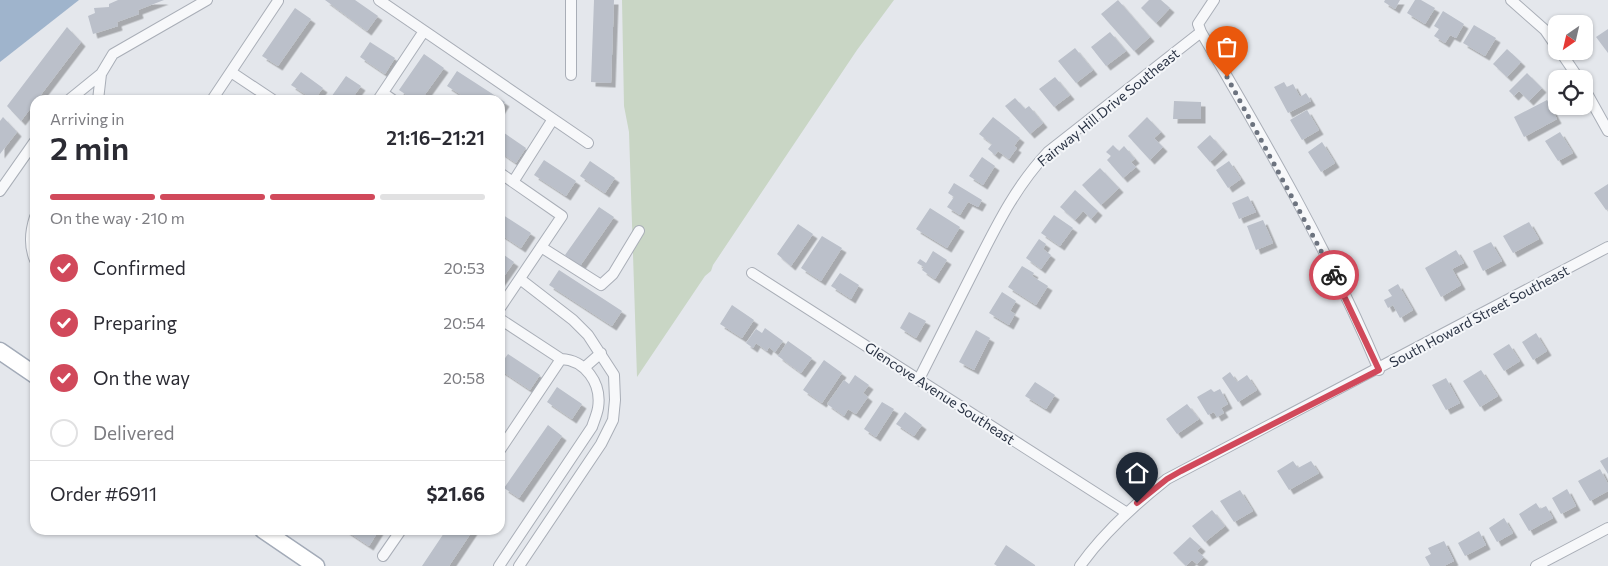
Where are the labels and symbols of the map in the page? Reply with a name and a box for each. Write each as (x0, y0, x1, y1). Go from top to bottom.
north arrow (1548, 15, 1592, 60)
pin (1206, 26, 1248, 77)
street label: Fairway Hill Drive Southeast (1034, 44, 1183, 170)
courier (1309, 250, 1359, 300)
street label: South Howard Street Southeast (1386, 261, 1572, 371)
street label: Glencove Avenue Southeast (862, 338, 1018, 448)
pin (1116, 452, 1158, 503)

